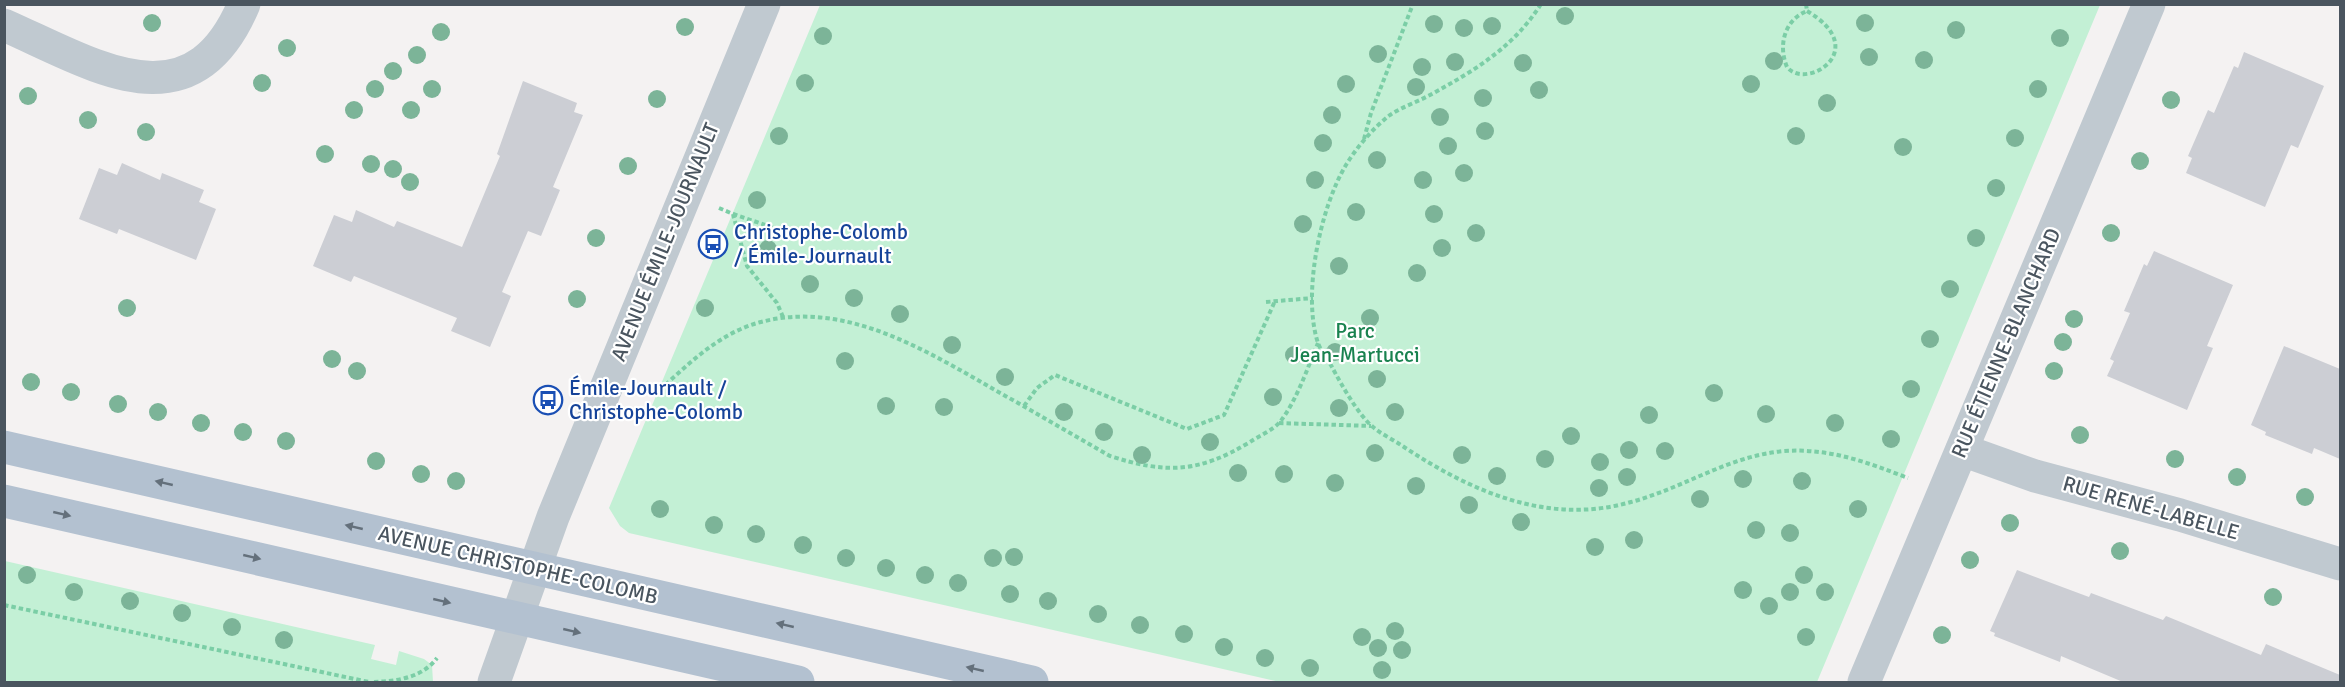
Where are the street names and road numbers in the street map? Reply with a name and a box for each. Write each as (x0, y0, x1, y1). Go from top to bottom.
street label: AVENUE ÉMILE-JOURNAULT (605, 118, 725, 365)
street label: RUE ÉTIENNE-BLANCHARD (1946, 224, 2066, 462)
street label: RUE RENÉ-LABELLE (2060, 470, 2242, 546)
street label: AVENUE CHRISTOPHE-COLOMB (376, 520, 660, 610)

